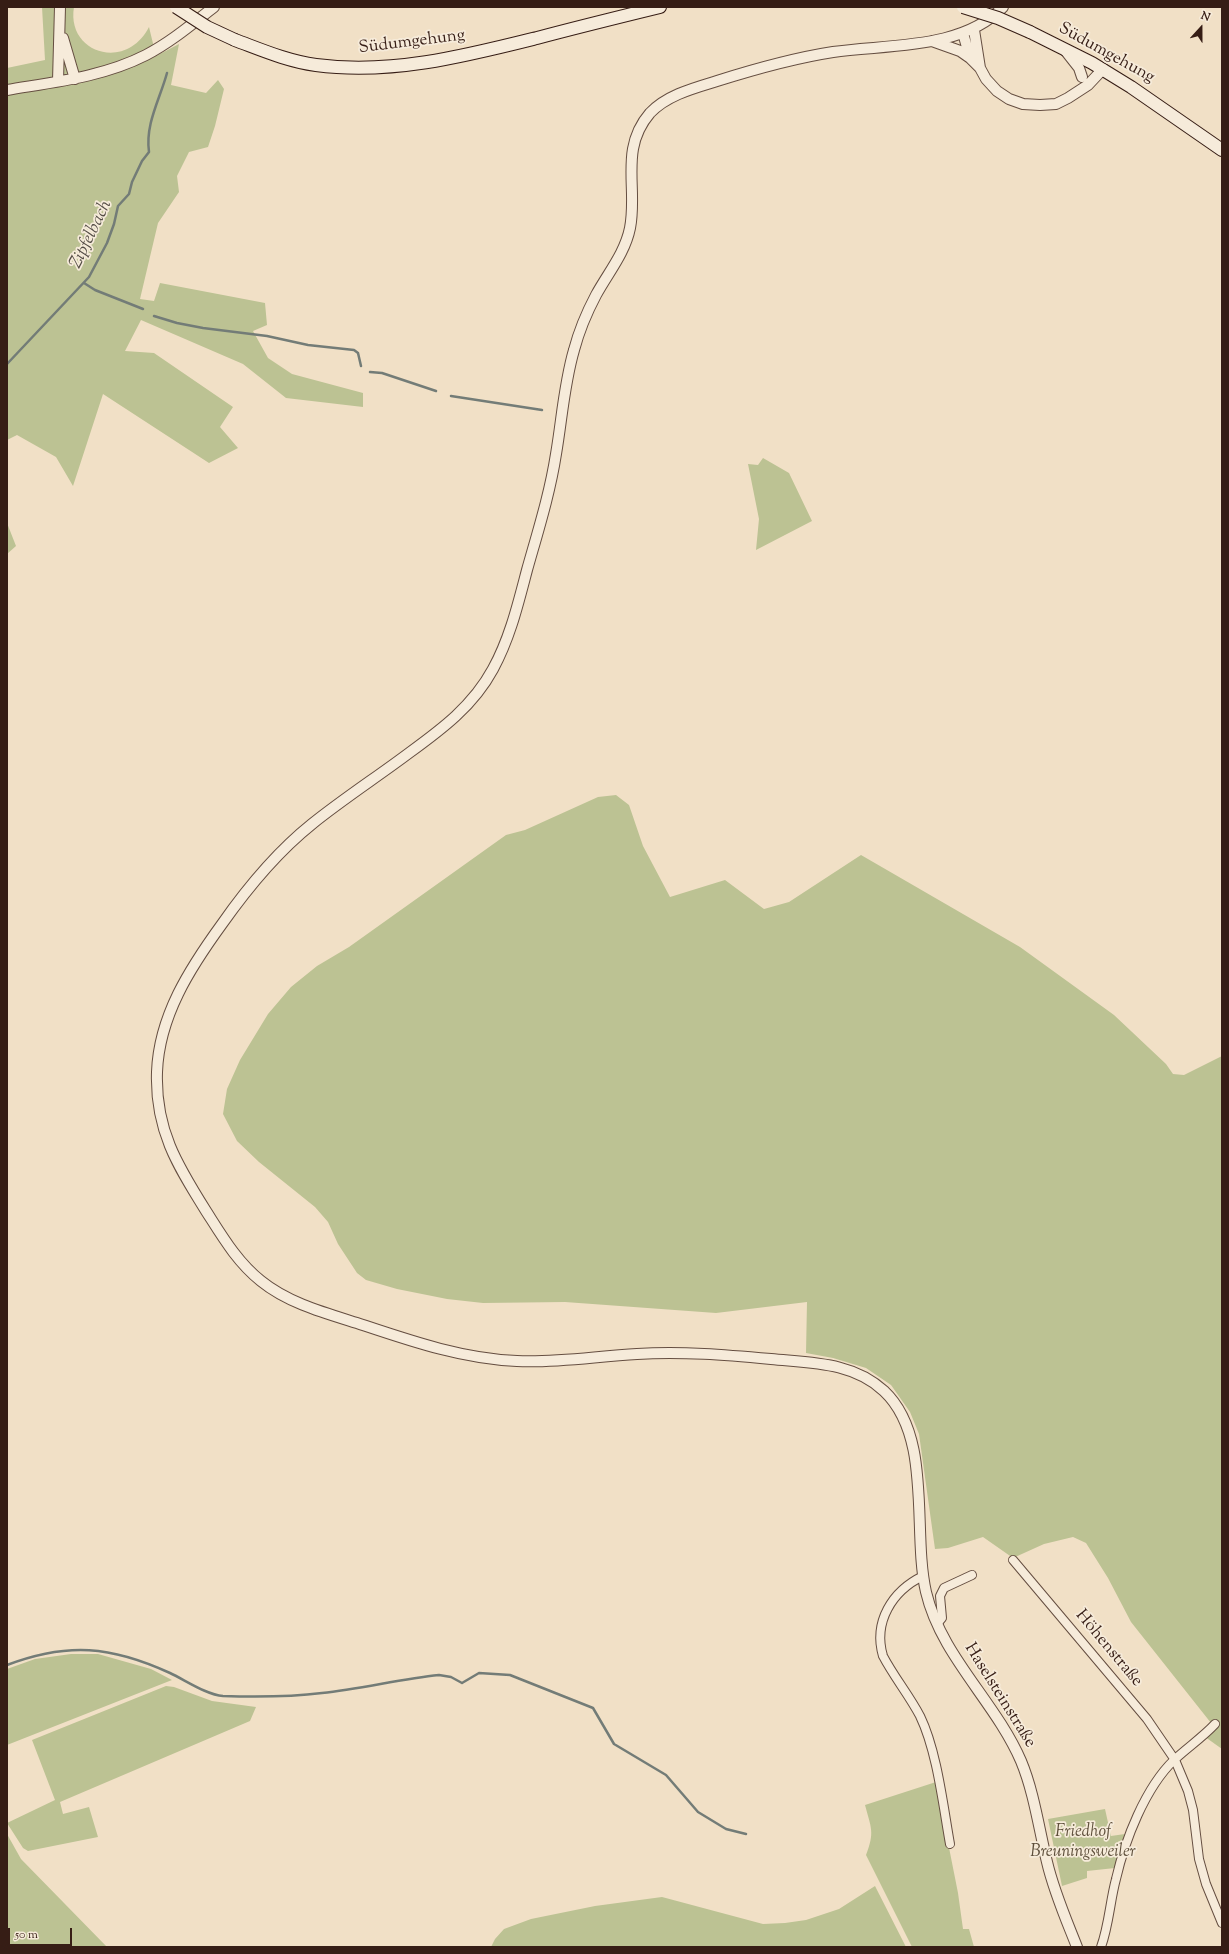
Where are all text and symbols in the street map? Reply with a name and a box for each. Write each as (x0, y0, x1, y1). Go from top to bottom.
north arrow (1181, 8, 1221, 48)
text: N (1198, 8, 1212, 26)
street label: Südumgehung (1054, 19, 1158, 89)
street label: Südumgehung (358, 26, 466, 60)
water label: Zipfelbach (66, 197, 118, 273)
street label: Höhenstraße (1070, 1606, 1146, 1692)
street label: Haselsteinstraße (959, 1640, 1039, 1752)
park label: Friedhof Breuningsweiler (1030, 1823, 1136, 1863)
scale bar (10, 1920, 74, 1946)
text: 50 m (15, 1926, 38, 1944)

